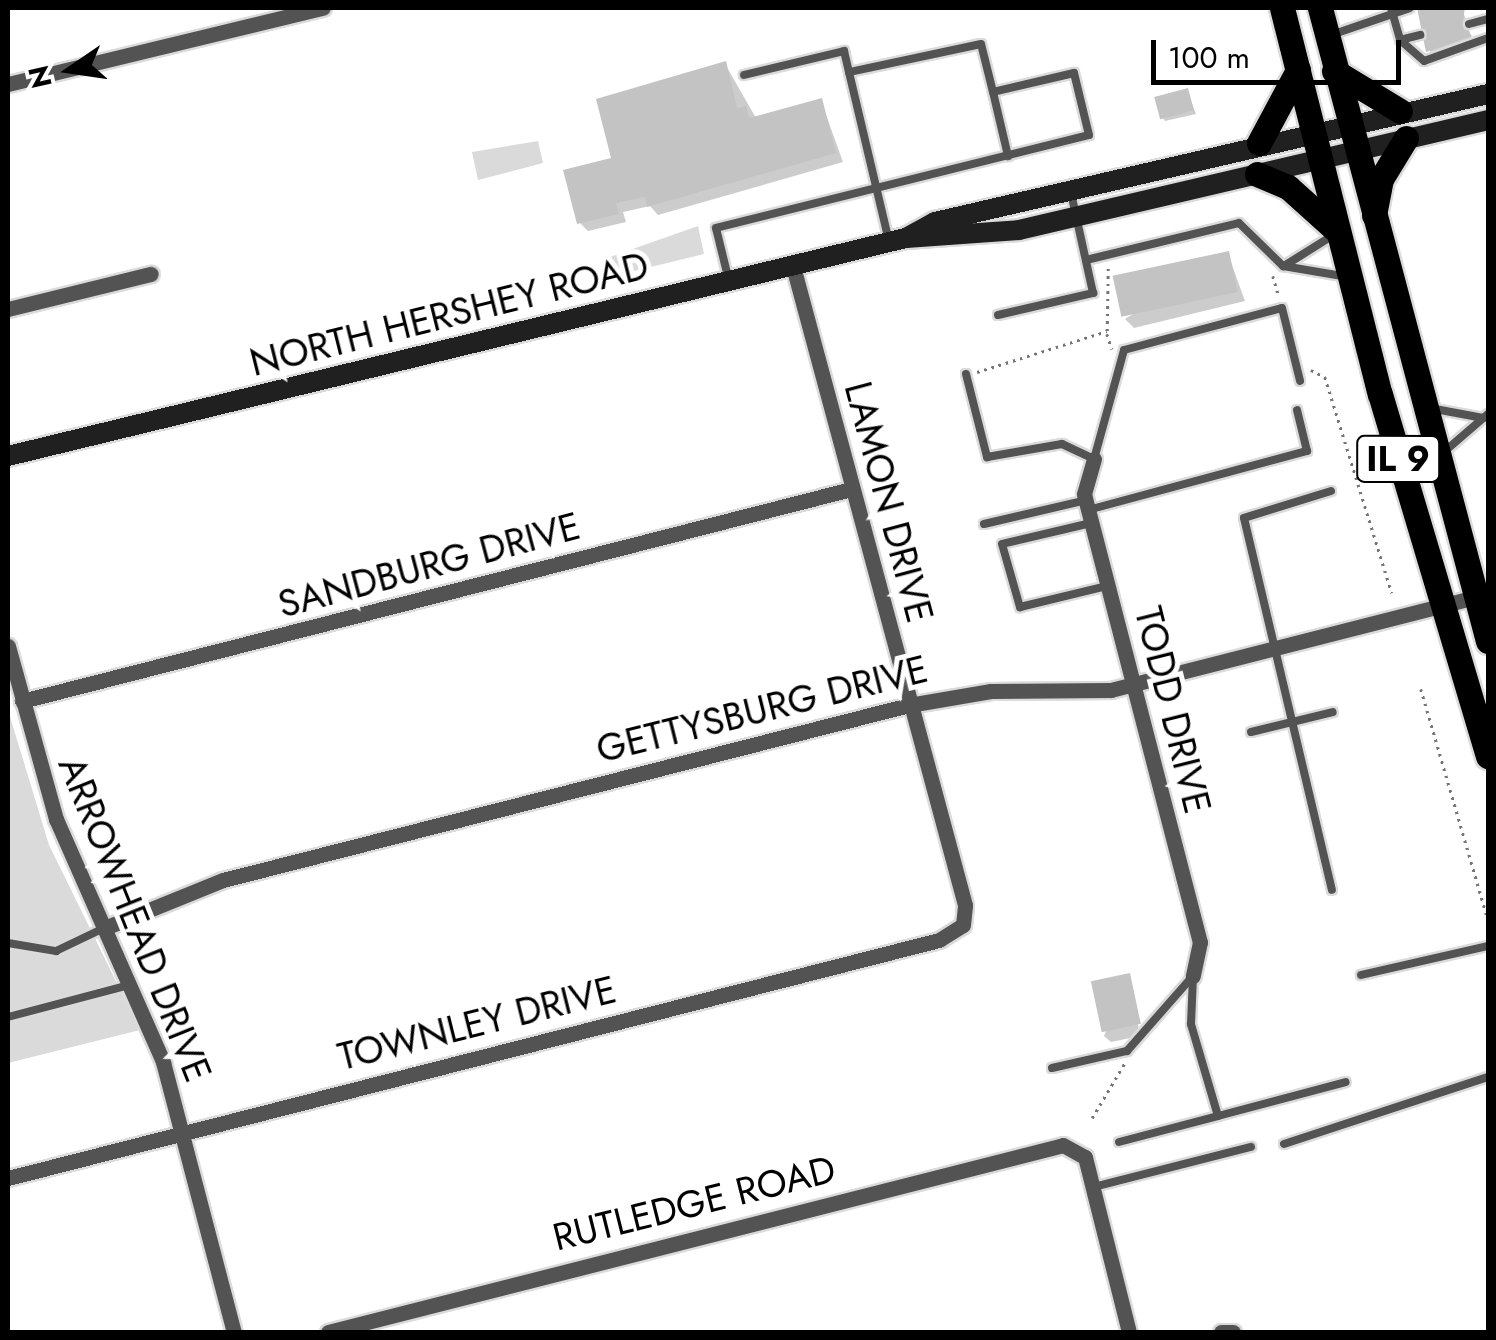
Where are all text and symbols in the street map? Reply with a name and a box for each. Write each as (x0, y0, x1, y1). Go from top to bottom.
north arrow (20, 20, 120, 120)
scale bar (1156, 20, 1406, 82)
text: 100 m (1168, 36, 1250, 79)
text: N (18, 61, 63, 92)
street label: NORTH HERSHEY ROAD (245, 242, 653, 386)
street label: LAMON DRIVE (835, 377, 943, 627)
road number: IL 9 (1356, 429, 1440, 489)
street label: SANDBURG DRIVE (273, 503, 585, 627)
street label: TODD DRIVE (1125, 602, 1221, 818)
street label: GETTYSBURG DRIVE (592, 646, 932, 772)
street label: ARROWHEAD DRIVE (49, 750, 221, 1088)
street label: TOWNLEY DRIVE (333, 966, 621, 1080)
street label: RUTLEDGE ROAD (548, 1146, 840, 1260)

